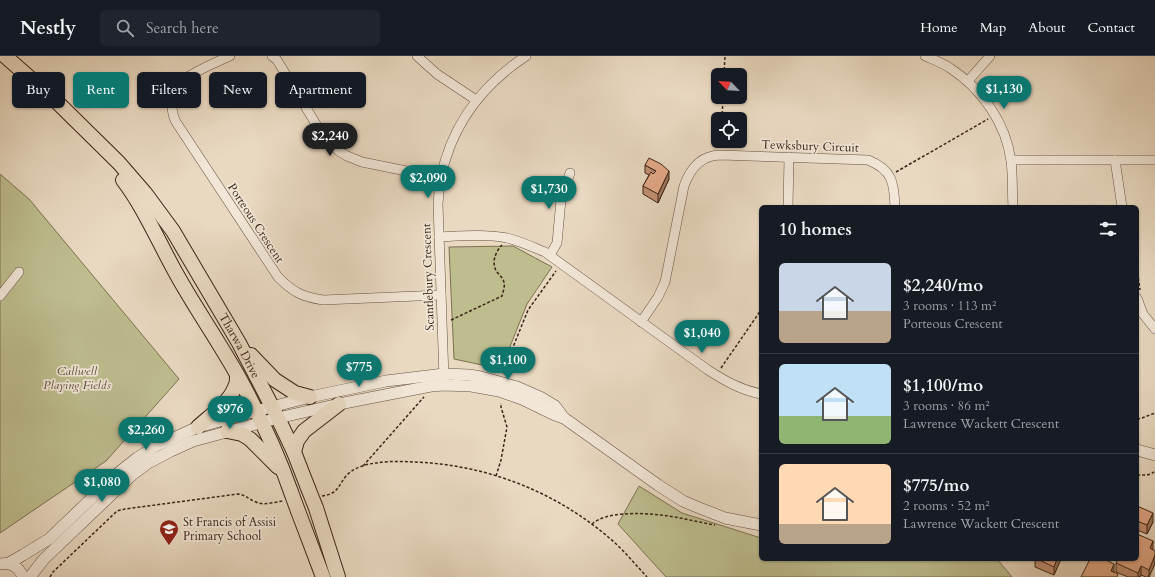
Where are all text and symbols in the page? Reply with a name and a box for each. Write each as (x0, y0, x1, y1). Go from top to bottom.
search box (100, 10, 380, 46)
text: Nestly (20, 15, 76, 41)
icon: search (114, 17, 136, 39)
text: Search here (146, 18, 219, 38)
text: Home (920, 18, 958, 37)
text: Map (980, 18, 1006, 37)
text: About (1028, 18, 1065, 37)
text: Contact (1087, 18, 1135, 37)
north arrow (711, 68, 747, 104)
map controls (711, 68, 747, 148)
chip: Buy (12, 72, 65, 108)
chip: Rent (73, 72, 129, 108)
chip: Filters (137, 72, 201, 108)
chip: New (209, 72, 267, 108)
chip: Apartment (275, 72, 366, 108)
pin: $1,130 (971, 76, 1037, 110)
text: $1,130 (985, 80, 1023, 98)
button: locate (711, 112, 747, 148)
pin: $2,240 (297, 123, 363, 157)
text: $2,240 (311, 127, 349, 145)
street label: Tewksbury Circuit (761, 136, 859, 156)
pin: $2,090 (395, 165, 461, 199)
text: $2,090 (409, 169, 447, 187)
pin: $1,730 (516, 176, 582, 210)
street label: Porteous Crescent (224, 180, 288, 266)
text: $1,730 (530, 180, 568, 198)
text: 10 homes (779, 218, 852, 241)
icon: filters (1097, 218, 1119, 240)
street label: Scantlebury Crescent (418, 223, 438, 331)
text: $2,240/mo (903, 274, 983, 297)
icon: home (811, 279, 859, 327)
text: 3 rooms · 113 m² (903, 297, 996, 315)
street label: Tharwa Drive (215, 310, 264, 381)
text: Porteous Crescent (903, 315, 1003, 333)
pin: $1,040 (669, 320, 735, 354)
text: $1,040 (683, 324, 721, 342)
pin: $1,100 (475, 347, 541, 381)
text: $1,100 (489, 351, 527, 369)
pin: $775 (335, 354, 383, 388)
text: $775 (346, 358, 372, 376)
park label: Callwell Playing Fields (43, 363, 111, 393)
text: $1,100/mo (903, 374, 983, 397)
icon: home (811, 380, 859, 428)
pin: $976 (206, 396, 254, 430)
text: 3 rooms · 86 m² (903, 397, 990, 415)
text: $976 (217, 400, 243, 418)
text: Lawrence Wackett Crescent (903, 415, 1059, 433)
pin: $2,260 (113, 417, 179, 451)
text: $2,260 (127, 421, 165, 439)
pin: $1,080 (69, 469, 135, 503)
text: $1,080 (83, 473, 121, 491)
text: $775/mo (903, 474, 969, 497)
icon: home (811, 480, 859, 528)
text: 2 rooms · 52 m² (903, 497, 990, 515)
place label: St Francis of Assisi Primary School (183, 514, 277, 544)
text: Lawrence Wackett Crescent (903, 515, 1059, 533)
school or university icon: St Francis of Assisi Primary School (158, 518, 180, 546)

